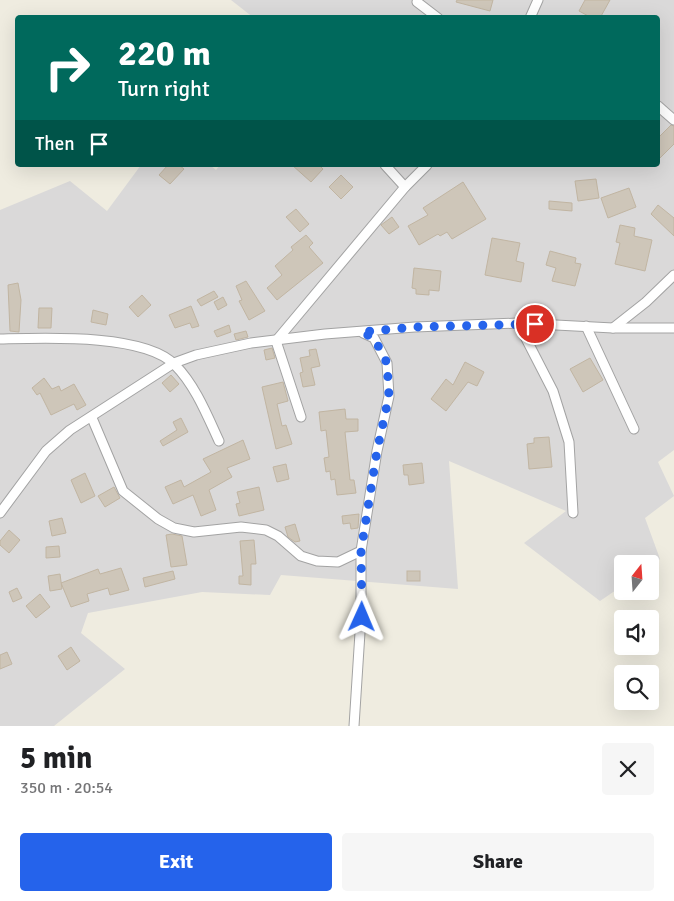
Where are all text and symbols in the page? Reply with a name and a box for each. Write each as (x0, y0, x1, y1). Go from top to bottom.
text: 220 m (118, 32, 211, 75)
icon: right (35, 35, 100, 100)
text: Turn right (118, 75, 210, 102)
icon: arrive (85, 130, 113, 158)
text: Then (35, 132, 75, 156)
pin (514, 303, 556, 345)
icon: arrive (521, 310, 549, 338)
north arrow (614, 555, 659, 600)
map controls (614, 555, 659, 710)
position arrow (335, 590, 387, 642)
button: sound (614, 610, 659, 655)
button: search (614, 665, 659, 710)
text: 5 min (20, 740, 92, 777)
button: close (602, 743, 654, 795)
text: 350 m · 20:54 (20, 778, 113, 798)
button: Exit (20, 833, 332, 891)
button: Share (342, 833, 654, 891)

